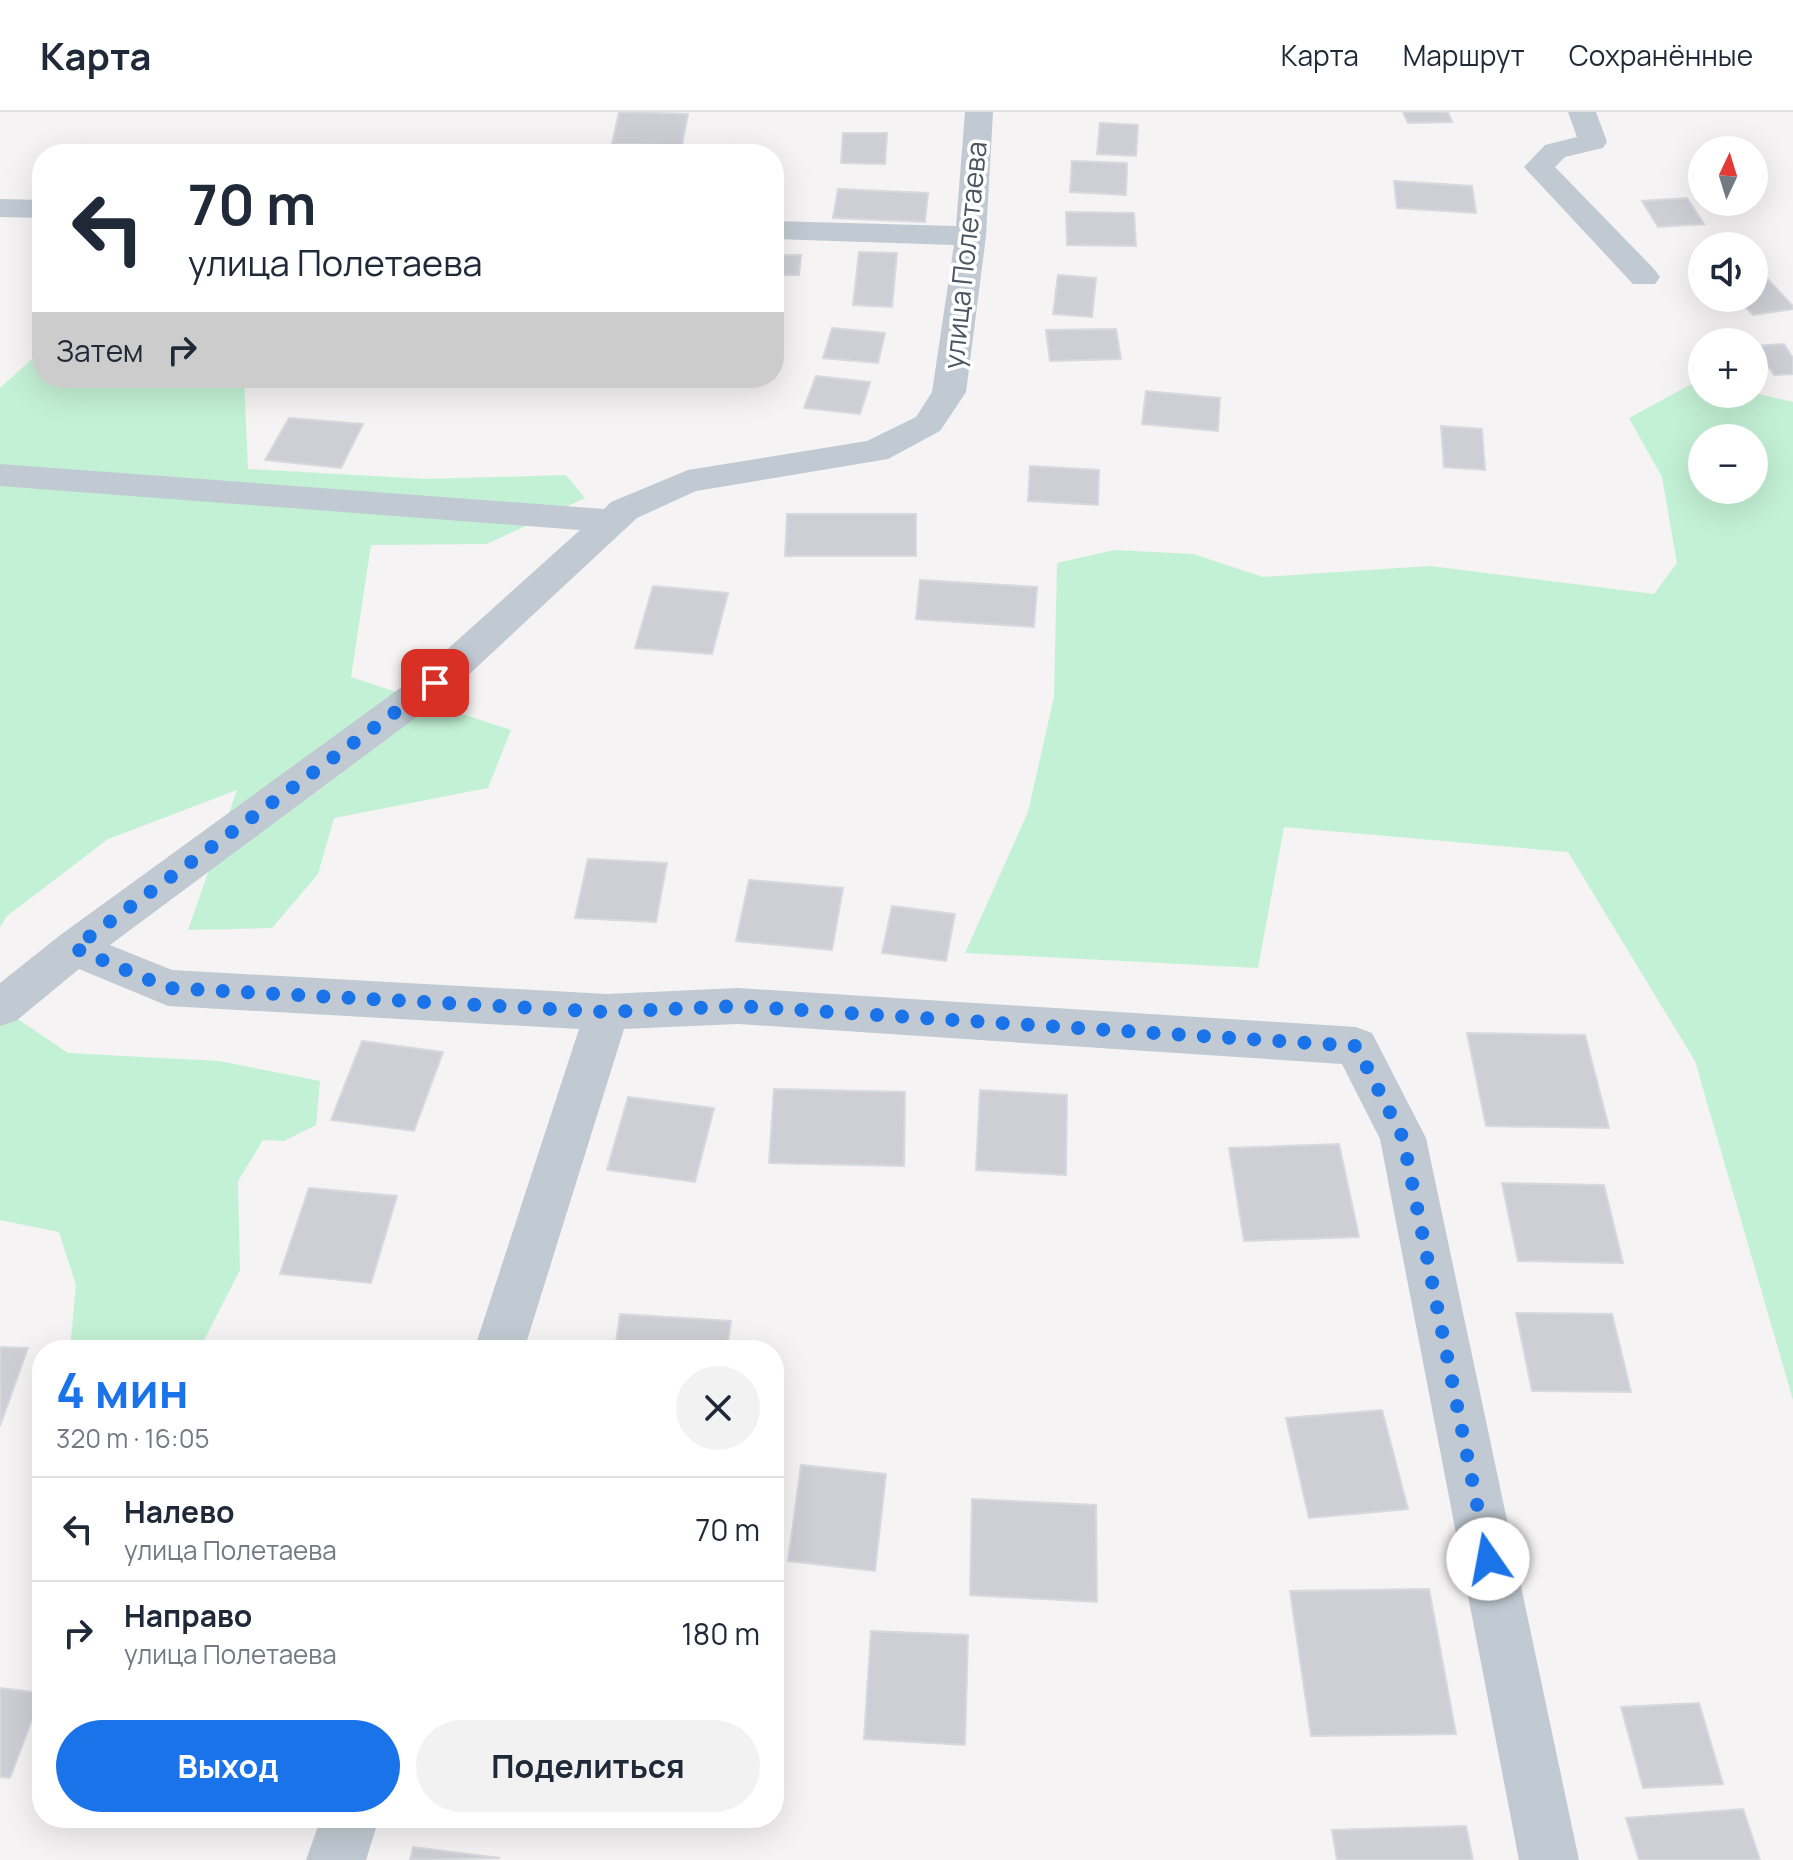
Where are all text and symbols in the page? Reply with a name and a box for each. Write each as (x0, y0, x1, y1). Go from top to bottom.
text: Карта (40, 29, 152, 81)
text: Карта (1281, 36, 1359, 74)
text: Маршрут (1403, 36, 1525, 74)
text: Сохранённые (1569, 36, 1753, 74)
north arrow (1688, 136, 1768, 216)
map controls (1688, 136, 1768, 504)
street label: улица Полетаева (933, 139, 995, 371)
text: 70 m (188, 165, 316, 242)
icon: left (56, 176, 160, 280)
button: sound (1688, 232, 1768, 312)
text: улица Полетаева (188, 238, 482, 287)
icon: right (160, 328, 204, 372)
button: + (1688, 328, 1768, 408)
text: Затем (56, 330, 144, 371)
button: − (1688, 424, 1768, 504)
pin (401, 649, 469, 717)
icon: arrive (413, 661, 457, 705)
text: 4 мин (56, 1357, 189, 1422)
button: close (676, 1366, 760, 1450)
text: 320 m · 16:05 (56, 1420, 210, 1456)
text: Налево (124, 1491, 234, 1532)
icon: left (56, 1507, 100, 1551)
text: 70 m (695, 1509, 760, 1550)
position arrow (1446, 1517, 1530, 1601)
text: улица Полетаева (124, 1532, 337, 1568)
text: Направо (124, 1595, 252, 1636)
icon: right (56, 1611, 100, 1655)
text: 180 m (681, 1613, 760, 1654)
text: улица Полетаева (124, 1636, 337, 1672)
button: Выход (56, 1720, 400, 1812)
button: Поделиться (416, 1720, 760, 1812)

